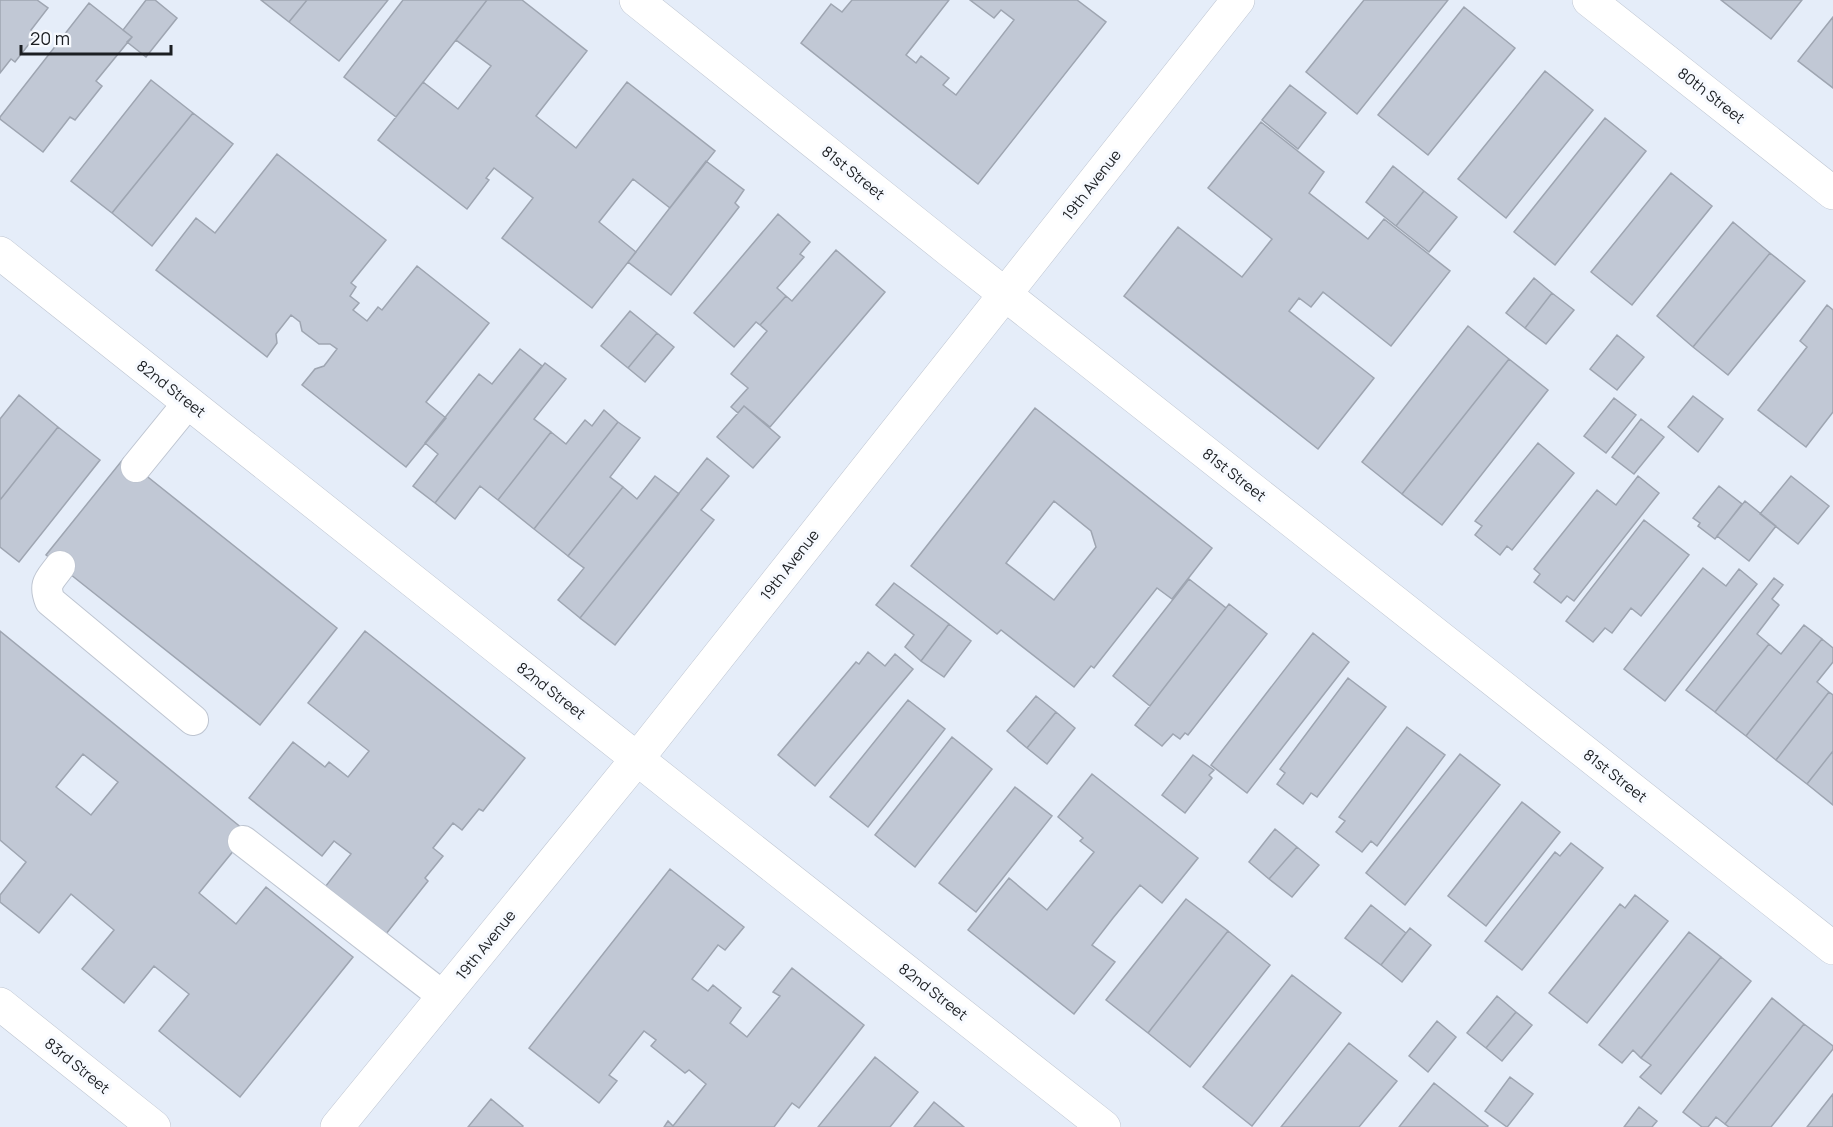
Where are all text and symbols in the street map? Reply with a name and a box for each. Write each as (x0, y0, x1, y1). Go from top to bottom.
scale bar (21, 18, 171, 56)
text: 20 m (30, 26, 70, 50)
street label: 80th Street (1673, 63, 1749, 128)
street label: 81st Street (817, 141, 889, 205)
street label: 19th Avenue (1057, 145, 1126, 224)
street label: 82nd Street (133, 355, 210, 422)
street label: 81st Street (1198, 443, 1271, 506)
street label: 19th Avenue (755, 525, 824, 604)
street label: 82nd Street (513, 657, 590, 724)
street label: 81st Street (1579, 744, 1652, 807)
street label: 19th Avenue (451, 905, 520, 984)
street label: 82nd Street (895, 958, 972, 1025)
street label: 83rd Street (40, 1033, 114, 1098)

